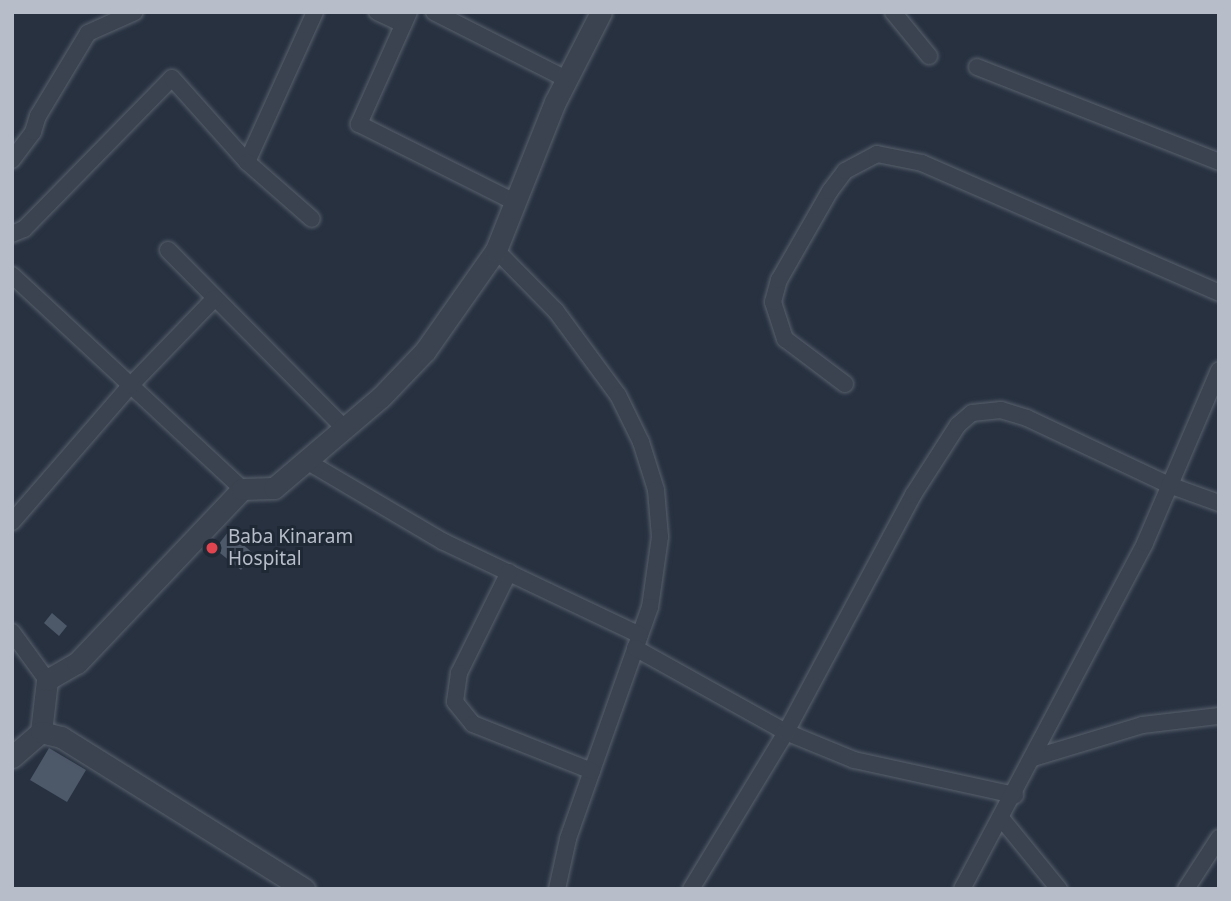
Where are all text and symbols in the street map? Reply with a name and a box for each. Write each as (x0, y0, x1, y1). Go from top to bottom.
place label: Baba Kinaram Hospital (228, 526, 353, 570)
marker: Baba Kinaram Hospital (202, 538, 222, 558)

